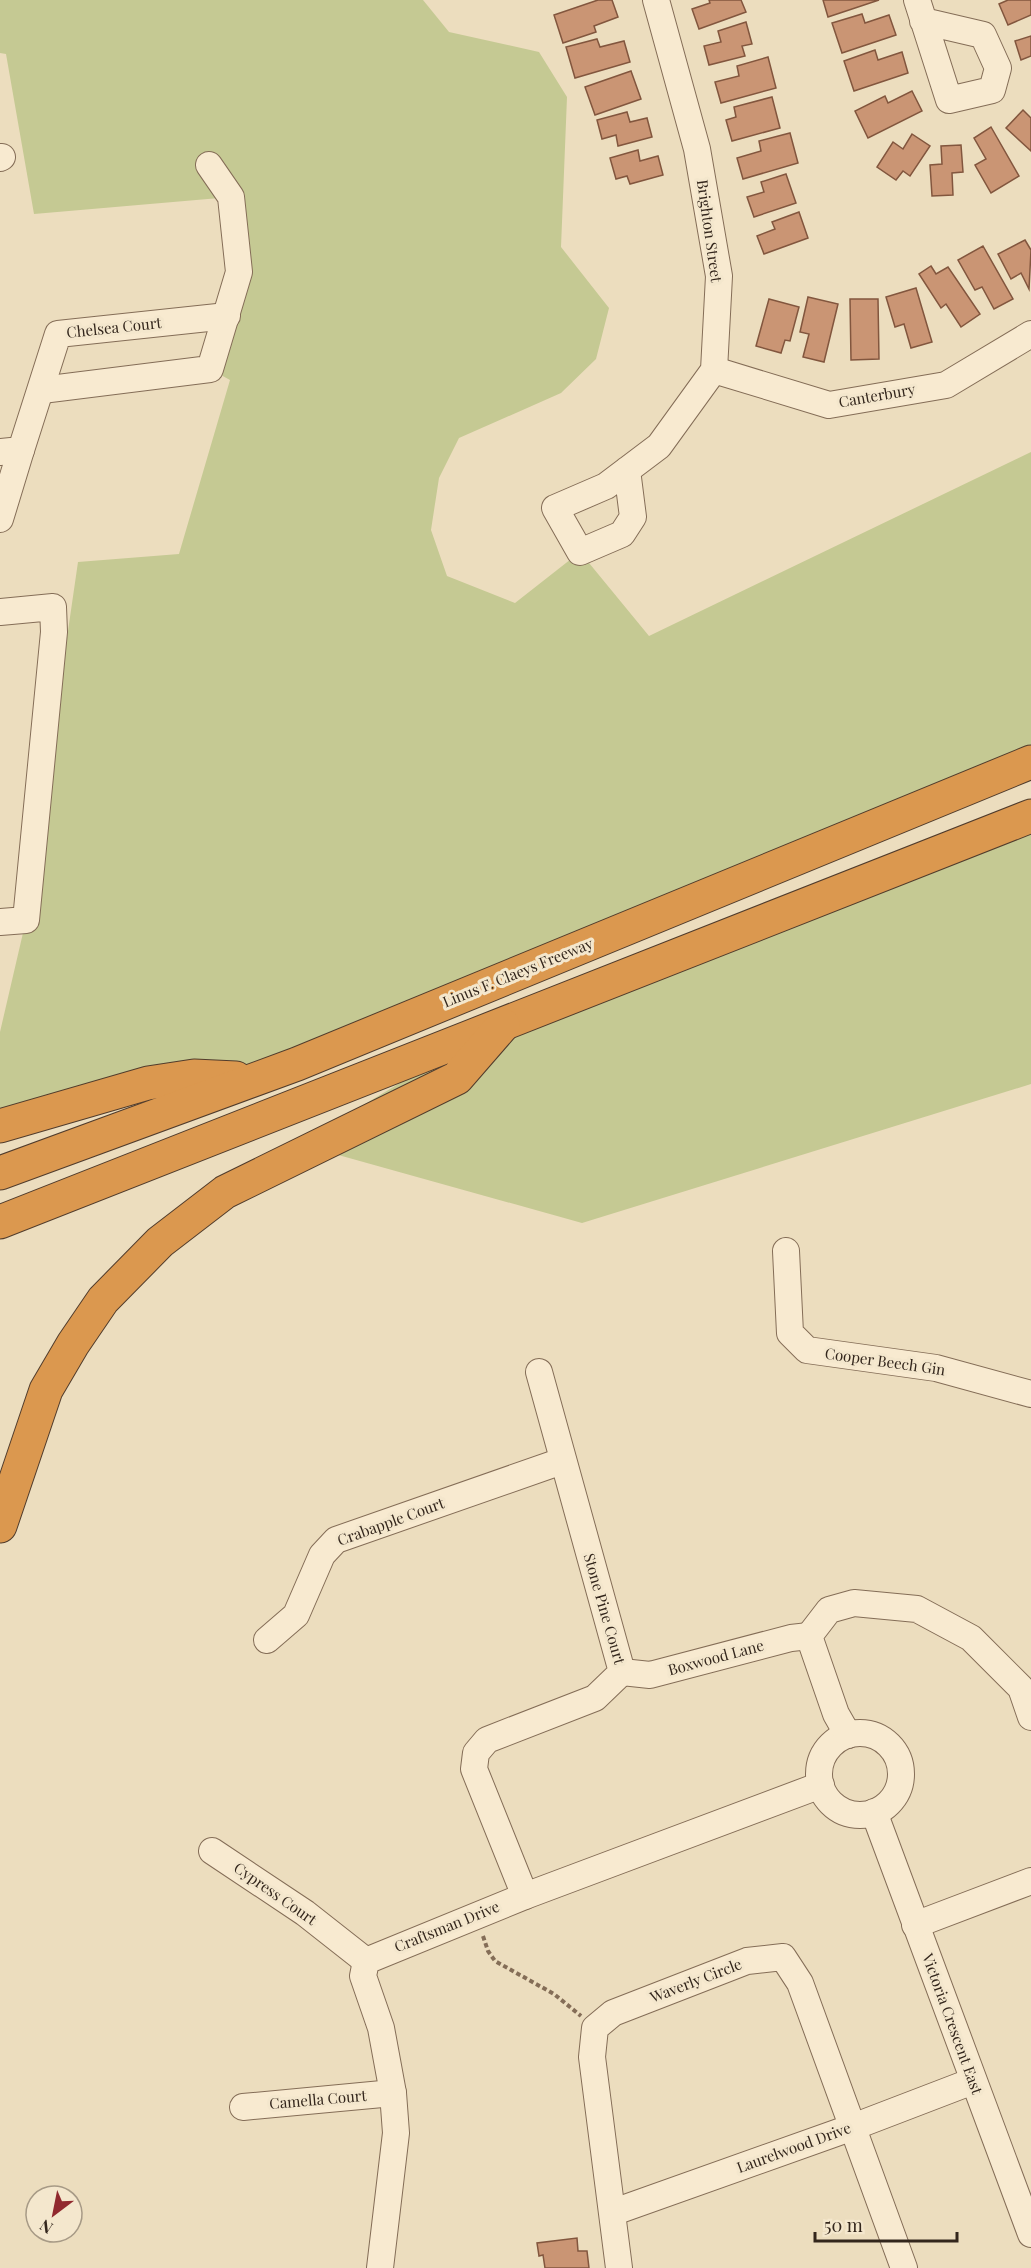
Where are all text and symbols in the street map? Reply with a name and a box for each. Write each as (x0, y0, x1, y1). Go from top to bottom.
street label: Brighton Street (693, 178, 727, 284)
street label: Chelsea Court (65, 312, 163, 342)
street label: Canterbury (837, 378, 917, 412)
street label: Linus F. Claeys Freeway (440, 933, 596, 1011)
street label: Cooper Beech Gin (824, 1343, 947, 1379)
street label: Crabapple Court (334, 1492, 448, 1550)
street label: Stone Pine Court (580, 1551, 631, 1667)
street label: Boxwood Lane (666, 1635, 766, 1679)
street label: Cypress Court (230, 1857, 322, 1930)
street label: Craftsman Drive (391, 1896, 502, 1956)
street label: Victoria Crescent East (918, 1949, 988, 2098)
street label: Waverly Circle (646, 1953, 744, 2007)
street label: Camella Court (268, 2085, 368, 2113)
street label: Laurelwood Drive (734, 2117, 854, 2177)
north arrow (24, 2184, 84, 2244)
scale bar (815, 2205, 958, 2243)
text: 50 m (824, 2213, 863, 2237)
text: N (35, 2215, 56, 2239)

